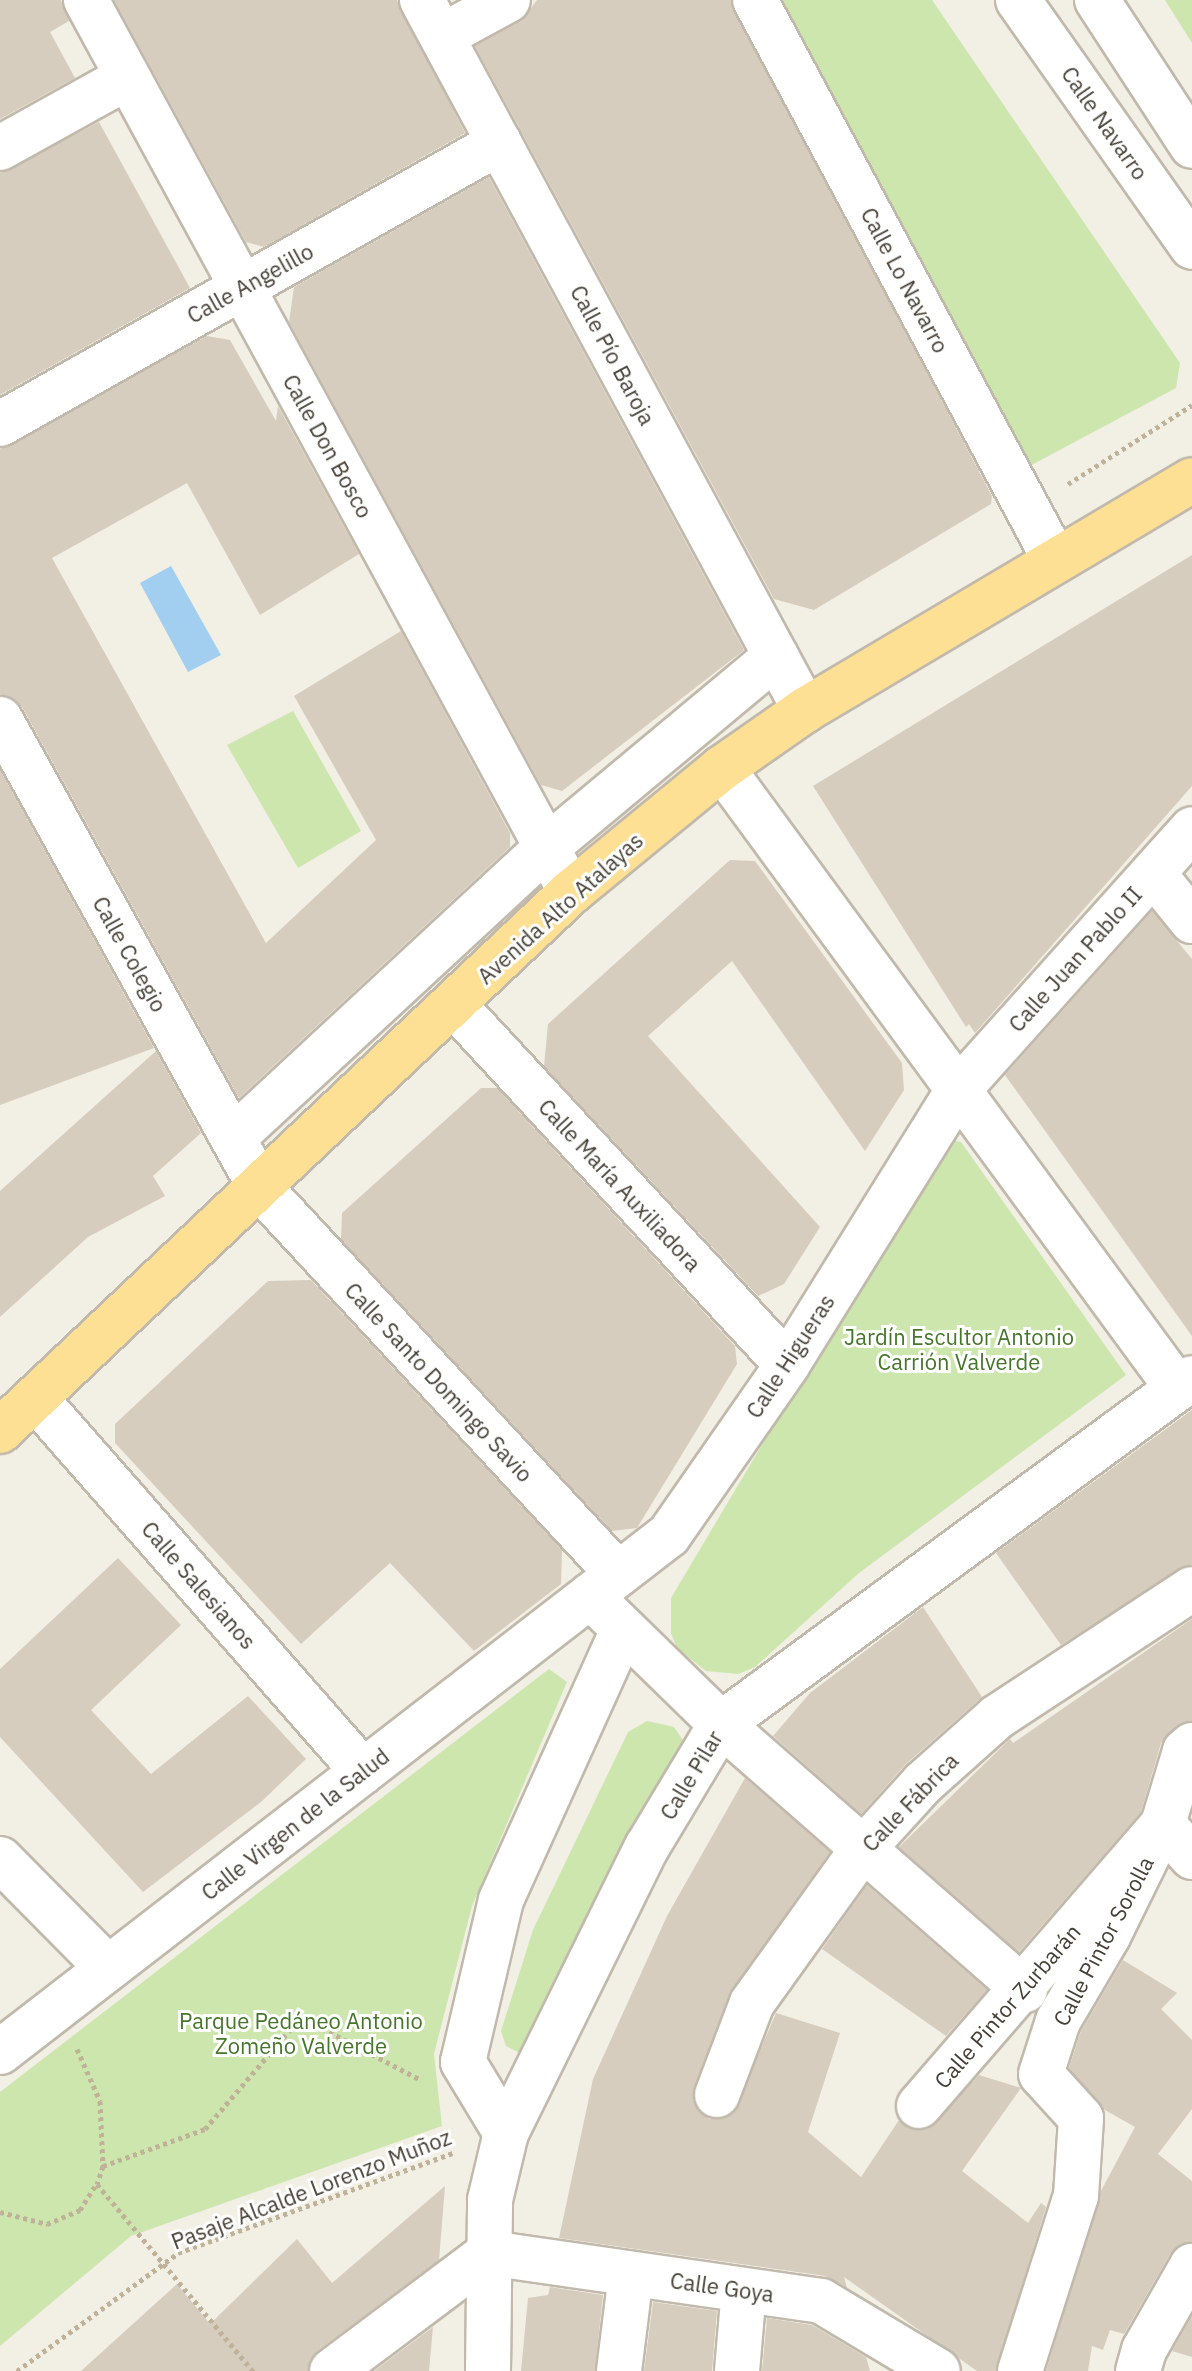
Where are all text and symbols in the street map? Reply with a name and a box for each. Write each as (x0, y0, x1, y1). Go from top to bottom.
street label: Calle Navarro (1056, 61, 1154, 185)
street label: Calle Lo Navarro (856, 203, 954, 357)
street label: Calle Angelillo (182, 237, 318, 329)
street label: Calle Pío Baroja (565, 281, 661, 429)
street label: Calle Don Bosco (278, 370, 378, 522)
street label: Avenida Alto Atalayas (472, 827, 648, 989)
street label: Calle Juan Pablo II (1003, 881, 1147, 1037)
street label: Calle Colegio (87, 892, 173, 1016)
street label: Calle María Auxiliadora (533, 1093, 707, 1277)
street label: Calle Santo Domingo Savio (340, 1277, 538, 1487)
street label: Calle Higueras (740, 1289, 840, 1423)
park label: Jardín Escultor Antonio Carrión Valverde (844, 1323, 1074, 1374)
street label: Calle Salesianos (136, 1516, 262, 1654)
street label: Calle Pilar (654, 1726, 728, 1824)
street label: Calle Virgen de la Salud (196, 1742, 394, 1906)
street label: Calle Fábrica (856, 1747, 964, 1857)
street label: Calle Pintor Sorolla (1047, 1852, 1159, 2030)
street label: Calle Pintor Zurbarán (928, 1918, 1086, 2094)
park label: Parque Pedáneo Antonio Zomeño Valverde (179, 2007, 423, 2058)
street label: Pasaje Alcalde Lorenzo Muñoz (167, 2123, 455, 2255)
street label: Calle Goya (668, 2267, 776, 2307)

